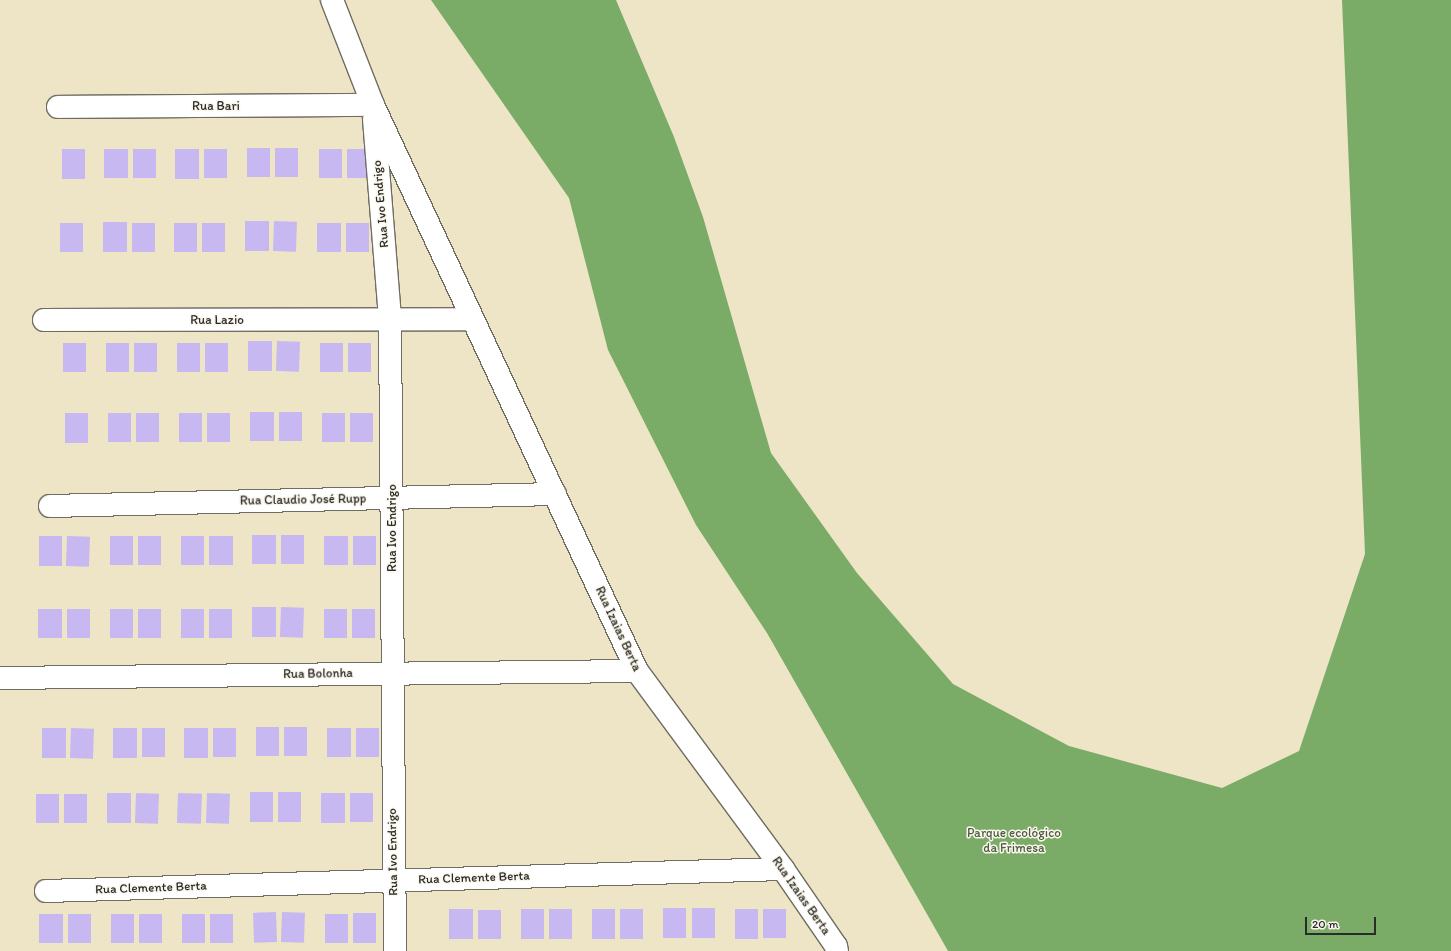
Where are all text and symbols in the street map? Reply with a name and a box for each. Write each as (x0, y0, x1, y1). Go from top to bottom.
street label: Rua Bari (192, 98, 240, 114)
street label: Rua Ivo Endrigo (369, 160, 393, 248)
street label: Rua Lazio (190, 312, 244, 328)
street label: Rua Ivo Endrigo (384, 484, 400, 572)
street label: Rua Claudio José Rupp (240, 491, 366, 509)
street label: Rua Izaias Berta (592, 584, 644, 674)
street label: Rua Bolonha (283, 666, 353, 682)
street label: Rua Ivo Endrigo (384, 808, 402, 896)
park label: Parque ecológico da Frimesa (967, 826, 1061, 857)
street label: Rua Izaias Berta (768, 854, 834, 938)
street label: Rua Clemente Berta (418, 868, 530, 888)
street label: Rua Clemente Berta (95, 878, 207, 898)
scale bar (1307, 909, 1378, 935)
text: 20 m (1312, 917, 1339, 931)

